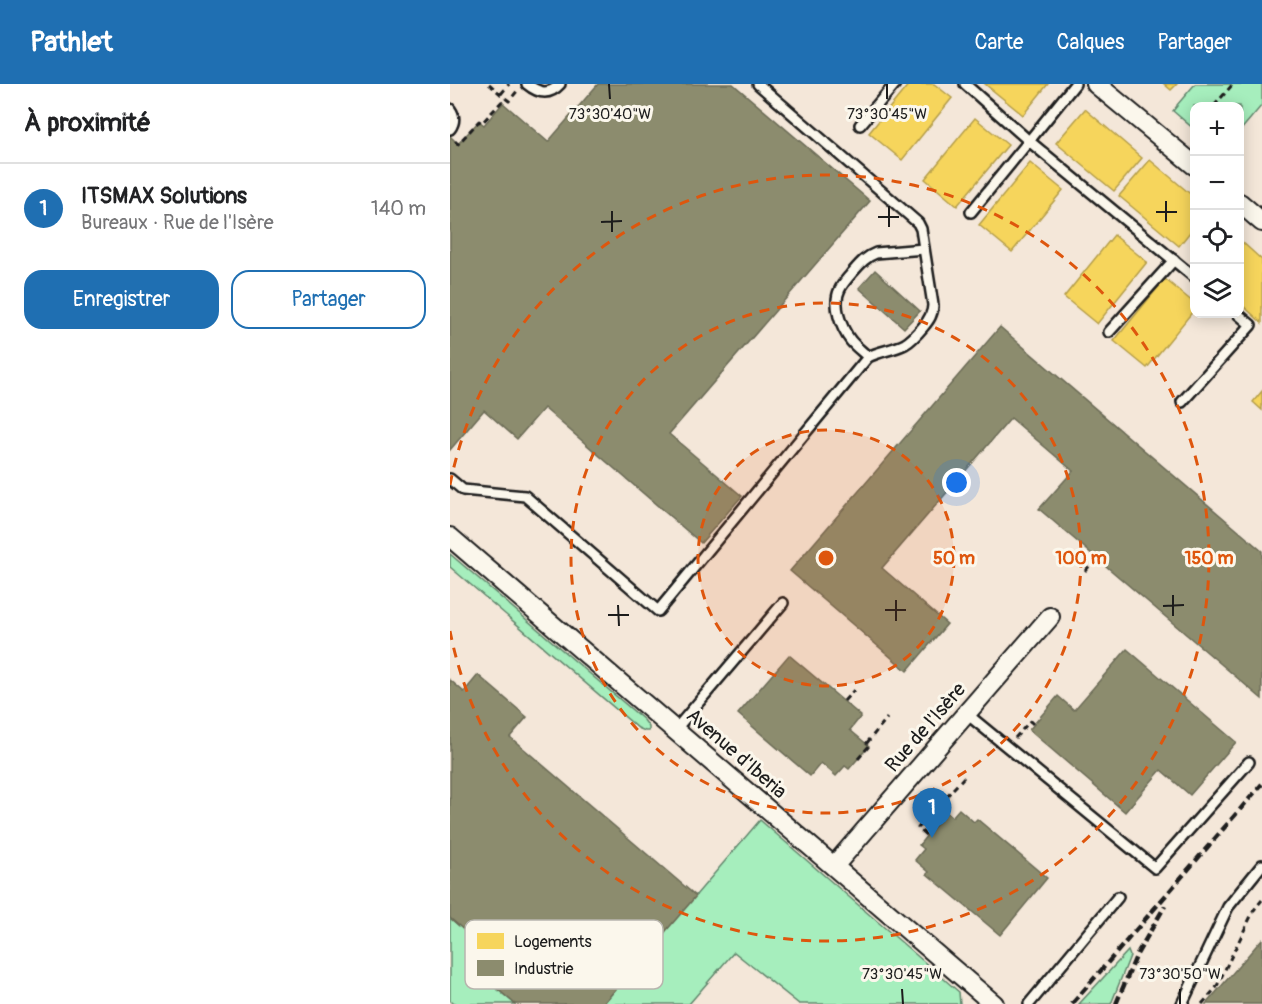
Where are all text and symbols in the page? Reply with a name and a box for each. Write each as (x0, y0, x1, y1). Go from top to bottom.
text: Pathlet (30, 25, 113, 60)
text: Carte (974, 29, 1023, 56)
text: Calques (1056, 29, 1124, 56)
text: Partager (1157, 29, 1232, 56)
map controls (1190, 102, 1244, 318)
button: + (1190, 102, 1244, 156)
text: 73°30'40"W (569, 105, 651, 124)
text: 73°30'45"W (847, 105, 927, 124)
text: À proximité (24, 107, 151, 139)
button: − (1190, 156, 1244, 210)
text: ITSMAX Solutions (81, 182, 247, 210)
text: 1 (40, 196, 47, 221)
text: 140 m (371, 196, 426, 221)
text: Bureaux · Rue de l'Isère (81, 210, 274, 235)
button: locate (1190, 210, 1244, 264)
button: layers (1190, 264, 1244, 318)
button: Enregistrer (24, 270, 219, 329)
button: Partager (231, 270, 426, 329)
your location (942, 468, 971, 497)
text: 50 m (933, 547, 975, 570)
text: 100 m (1055, 547, 1107, 570)
text: 150 m (1185, 547, 1234, 570)
centre of rings (816, 548, 836, 568)
street label: Rue de l'Isère (880, 677, 971, 777)
street label: Avenue d'Iberia (681, 703, 792, 804)
pin: 1 (912, 788, 952, 838)
legend (465, 920, 663, 989)
text: Logements (514, 932, 592, 952)
text: Industrie (514, 959, 574, 979)
text: 73°30'45"W (862, 965, 942, 984)
text: 73°30'50"W (1139, 965, 1221, 984)

